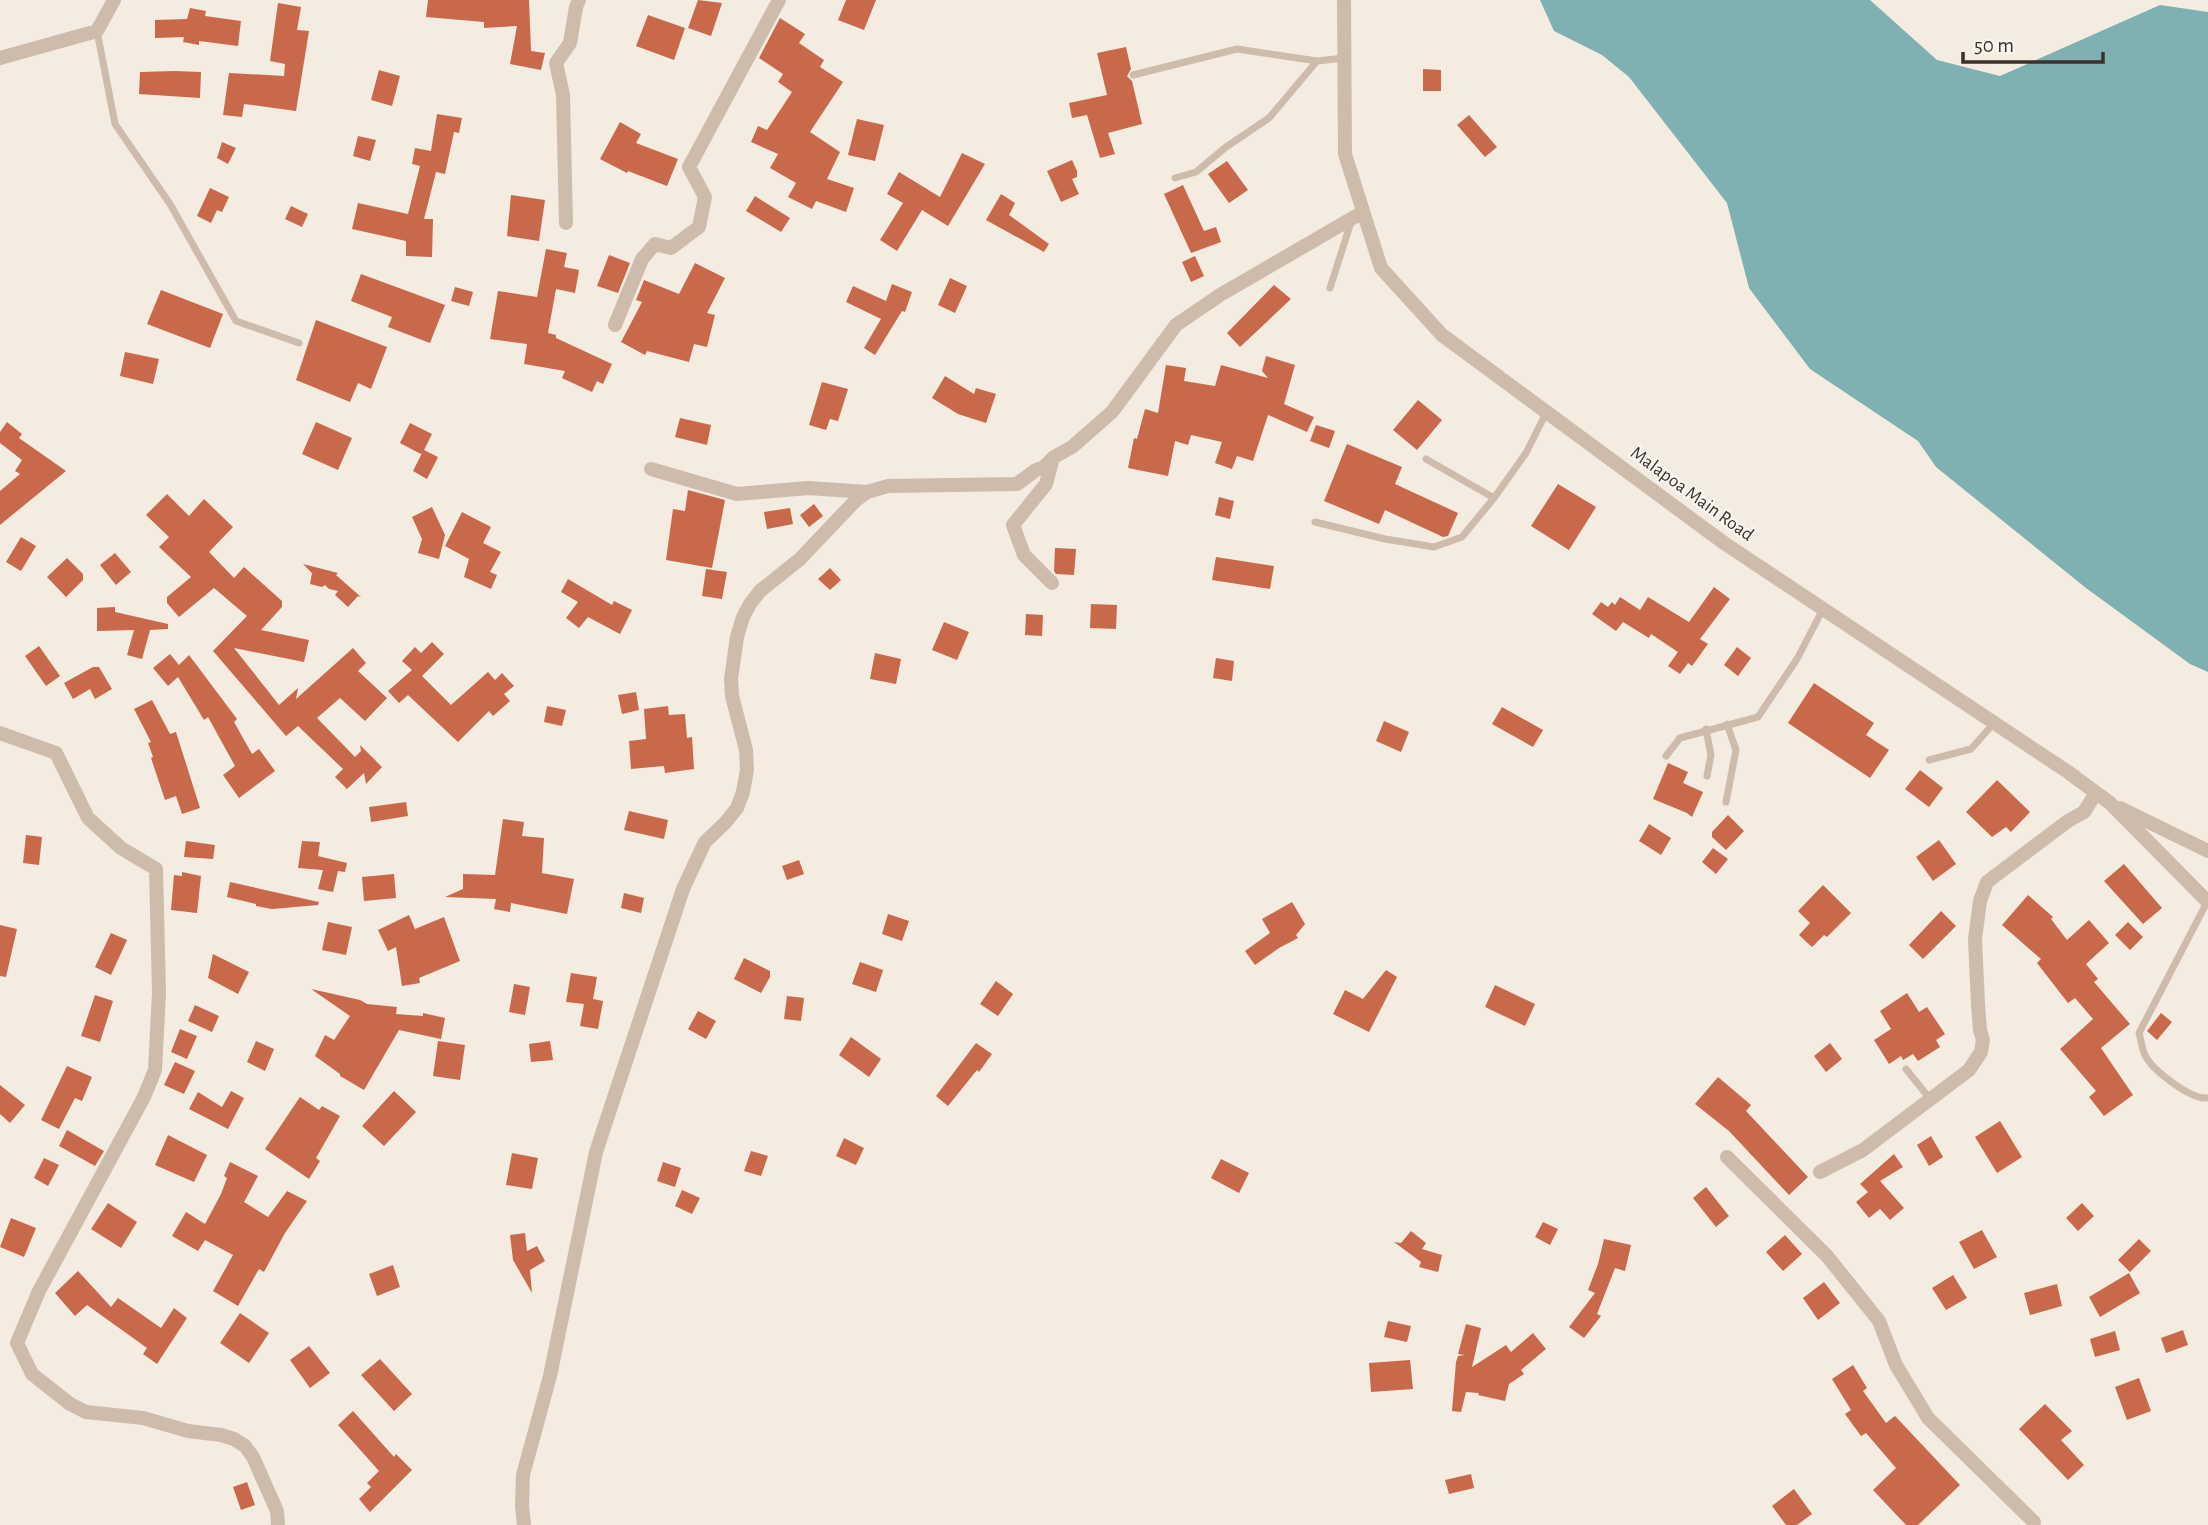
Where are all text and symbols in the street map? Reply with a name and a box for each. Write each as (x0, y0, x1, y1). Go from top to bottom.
scale bar (1963, 21, 2103, 65)
text: 50 m (1974, 35, 2014, 56)
street label: Malapoa Main Road (1627, 443, 1757, 545)

